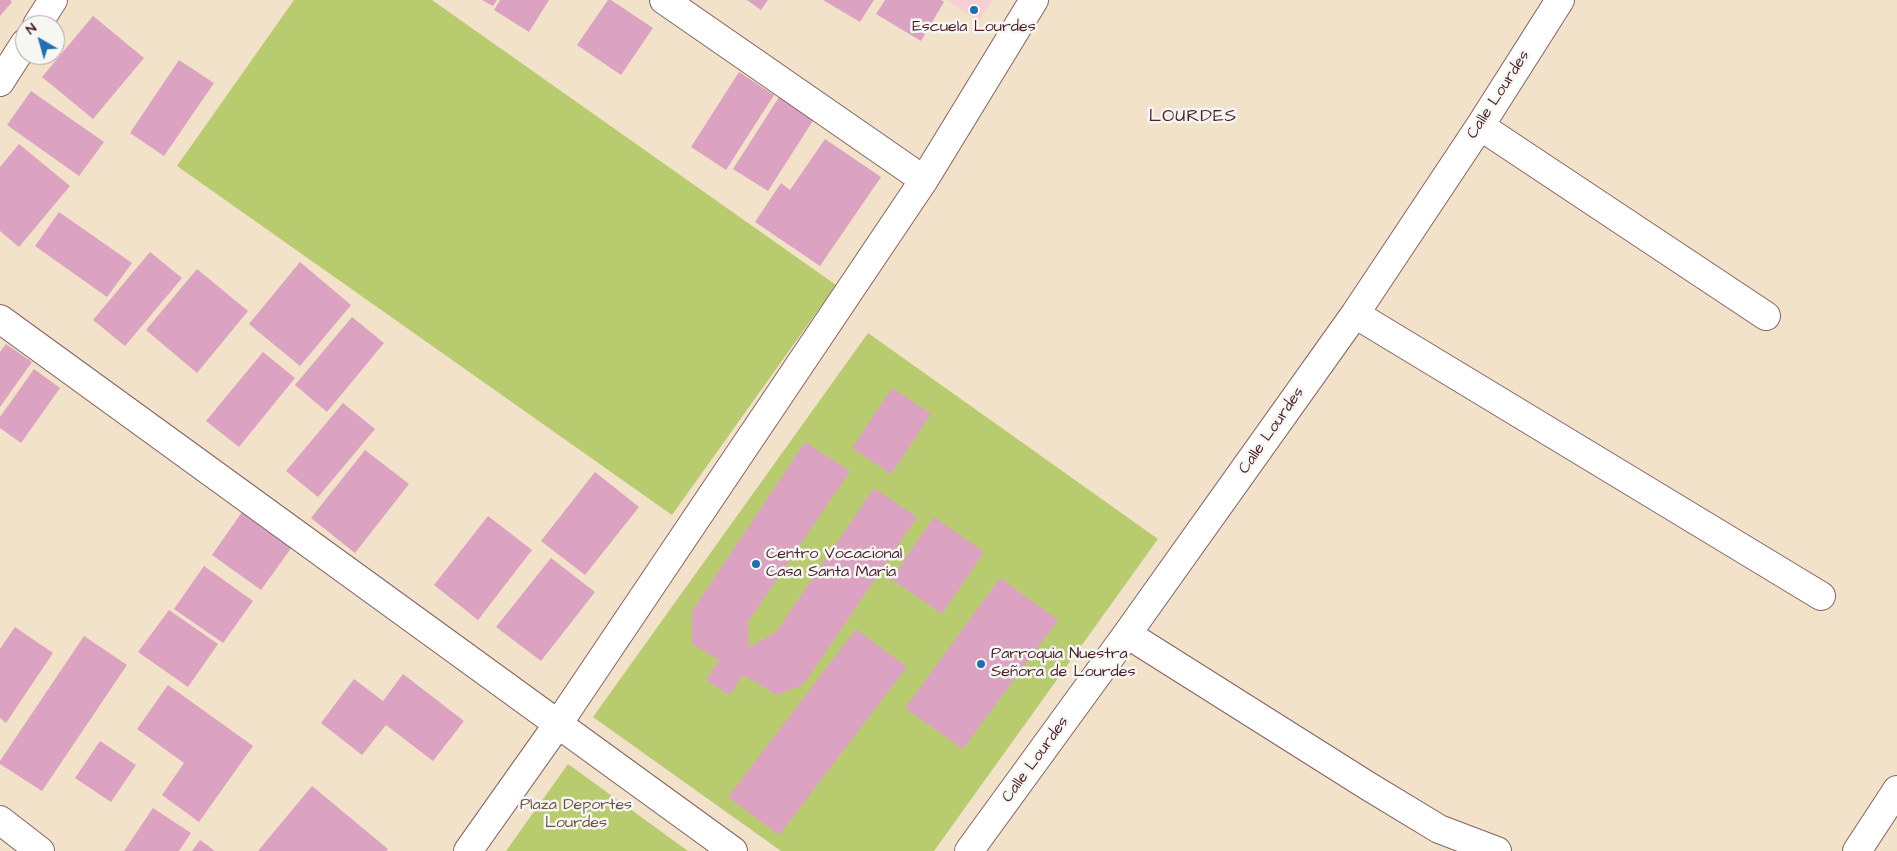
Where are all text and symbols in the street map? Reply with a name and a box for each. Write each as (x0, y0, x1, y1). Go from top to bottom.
marker: Escuela Lourdes (968, 4, 980, 16)
north arrow (15, 15, 65, 65)
text: N (22, 18, 41, 40)
place label: Escuela Lourdes (912, 18, 1036, 38)
street label: Calle Lourdes (1463, 47, 1535, 143)
district label: LOURDES (1148, 106, 1238, 128)
street label: Calle Lourdes (1235, 384, 1309, 478)
place label: Centro Vocacional Casa Santa María (766, 545, 902, 583)
marker: Centro Vocacional Casa Santa María (750, 558, 762, 570)
place label: Parroquia Nuestra Señora de Lourdes (991, 645, 1136, 683)
marker: Parroquia Nuestra Señora de Lourdes (975, 658, 987, 670)
street label: Calle Lourdes (998, 713, 1074, 807)
park label: Plaza Deportes Lourdes (520, 796, 632, 834)

